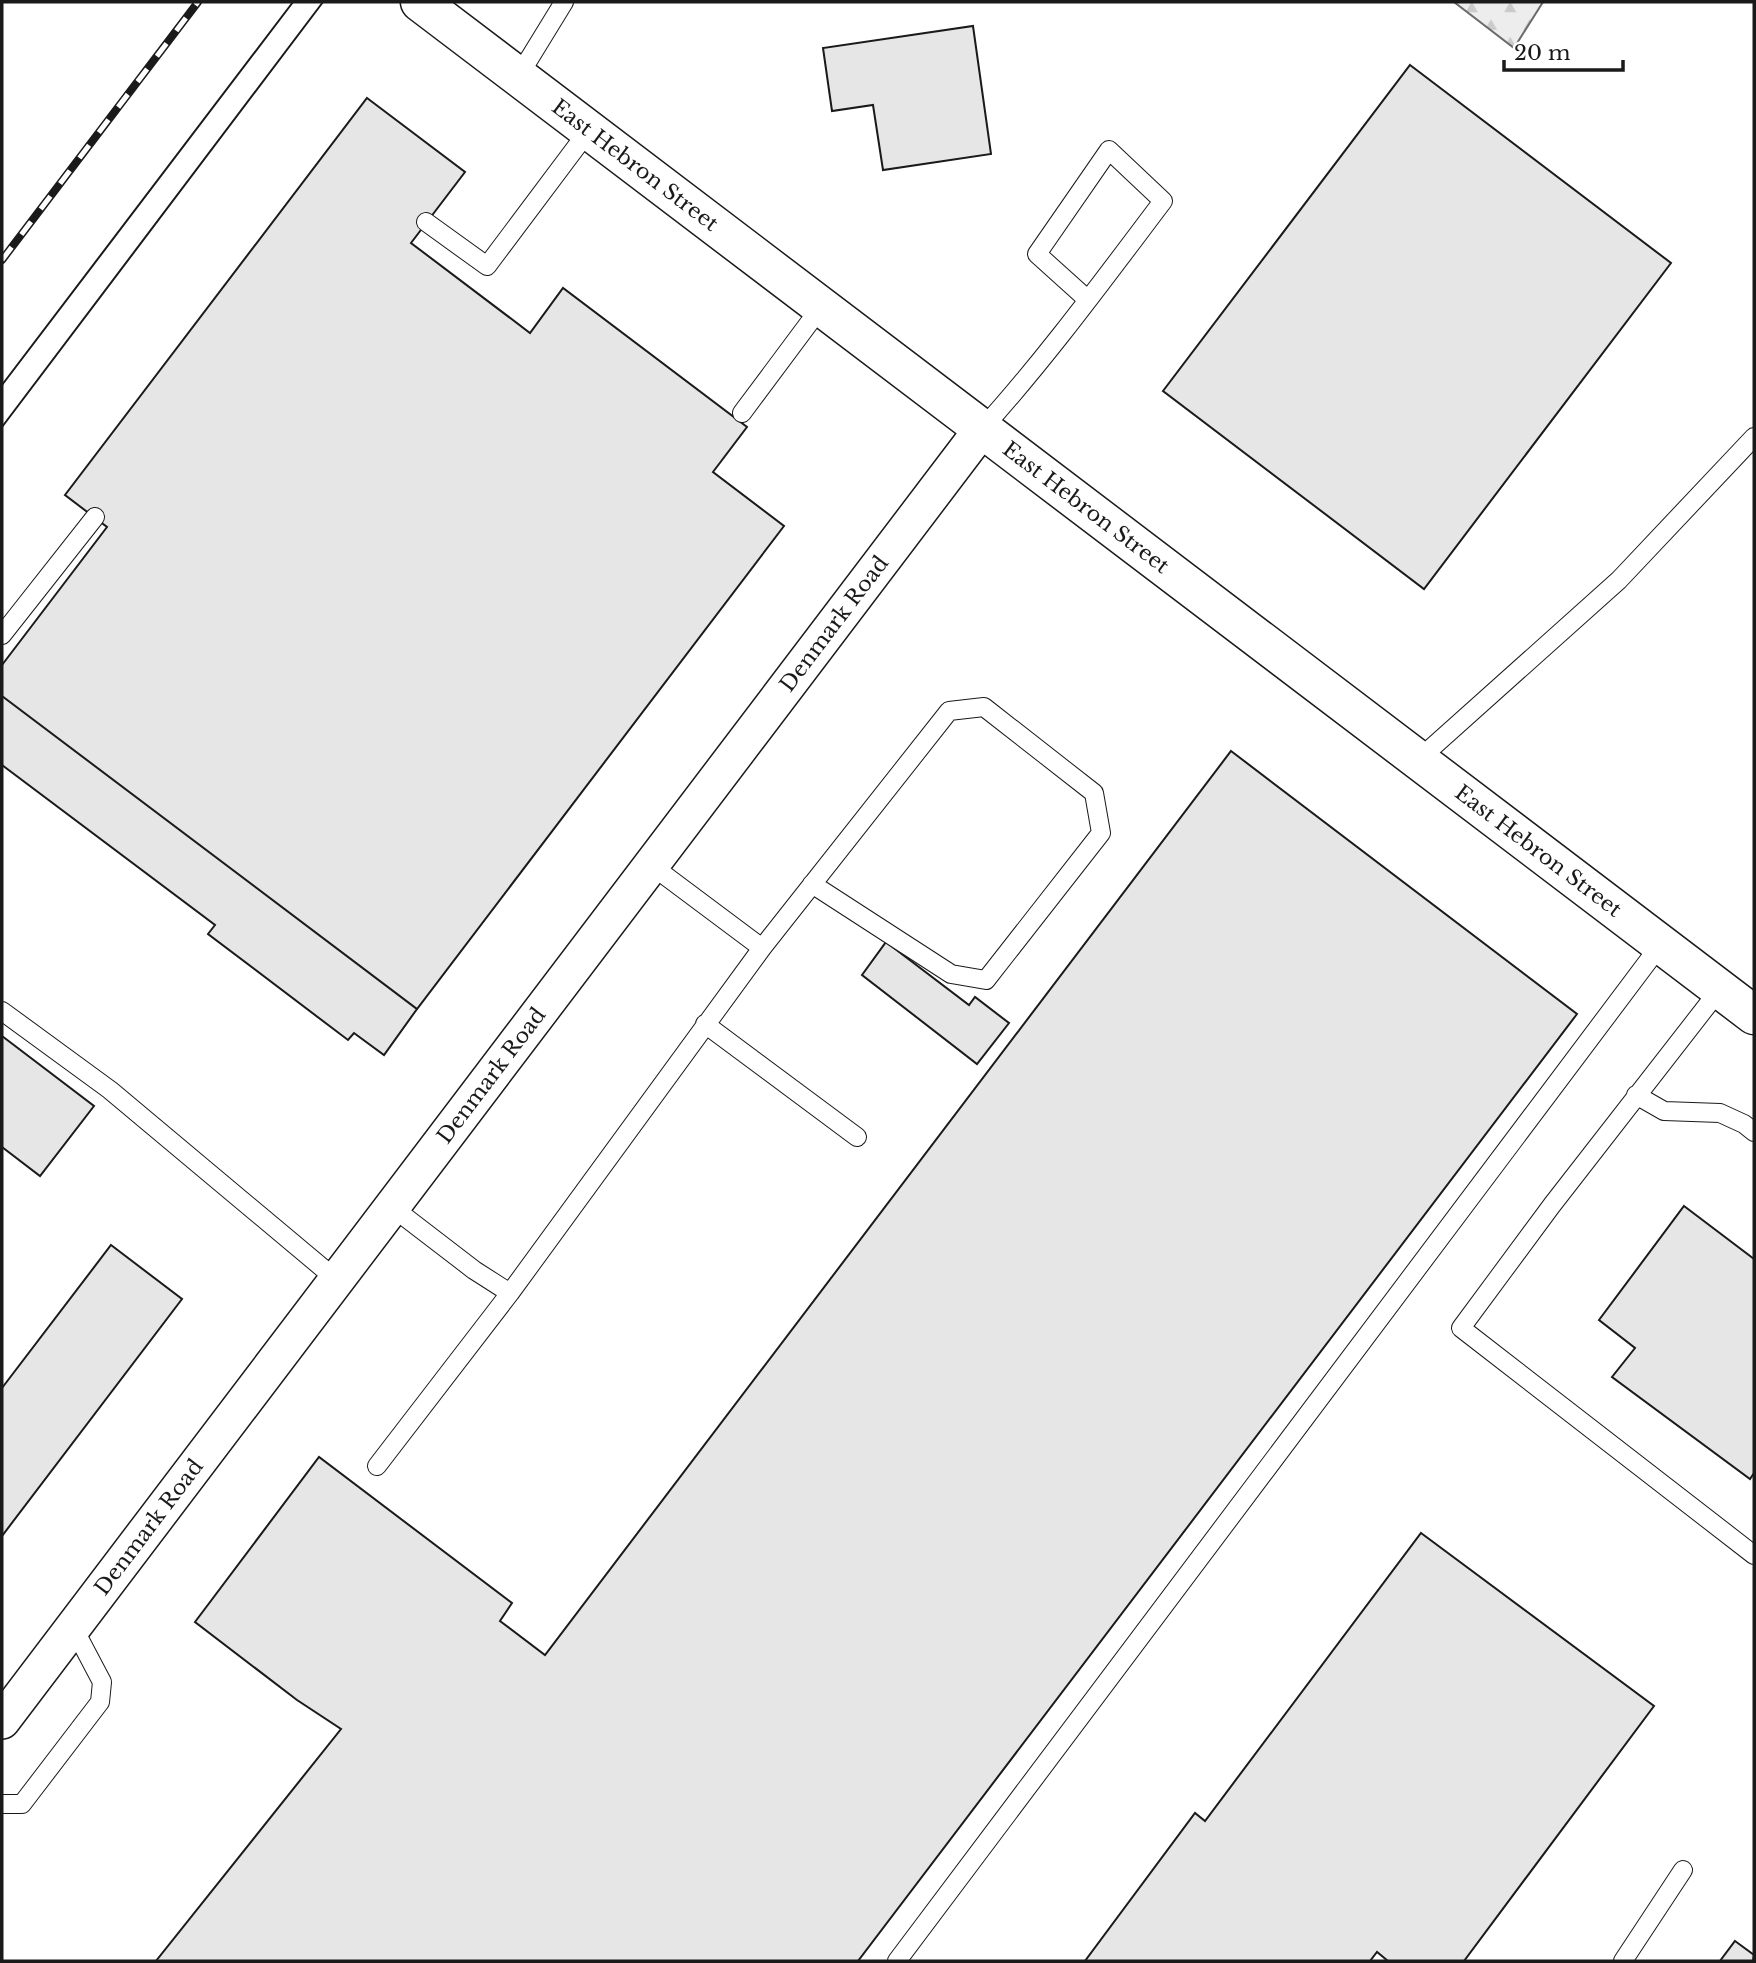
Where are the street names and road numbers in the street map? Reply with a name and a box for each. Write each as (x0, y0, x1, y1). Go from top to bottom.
street label: East Hebron Street (547, 94, 724, 237)
street label: East Hebron Street (997, 436, 1174, 579)
street label: Denmark Road (774, 551, 894, 697)
street label: East Hebron Street (1450, 780, 1627, 923)
street label: Denmark Road (432, 1002, 551, 1149)
street label: Denmark Road (89, 1454, 209, 1601)

